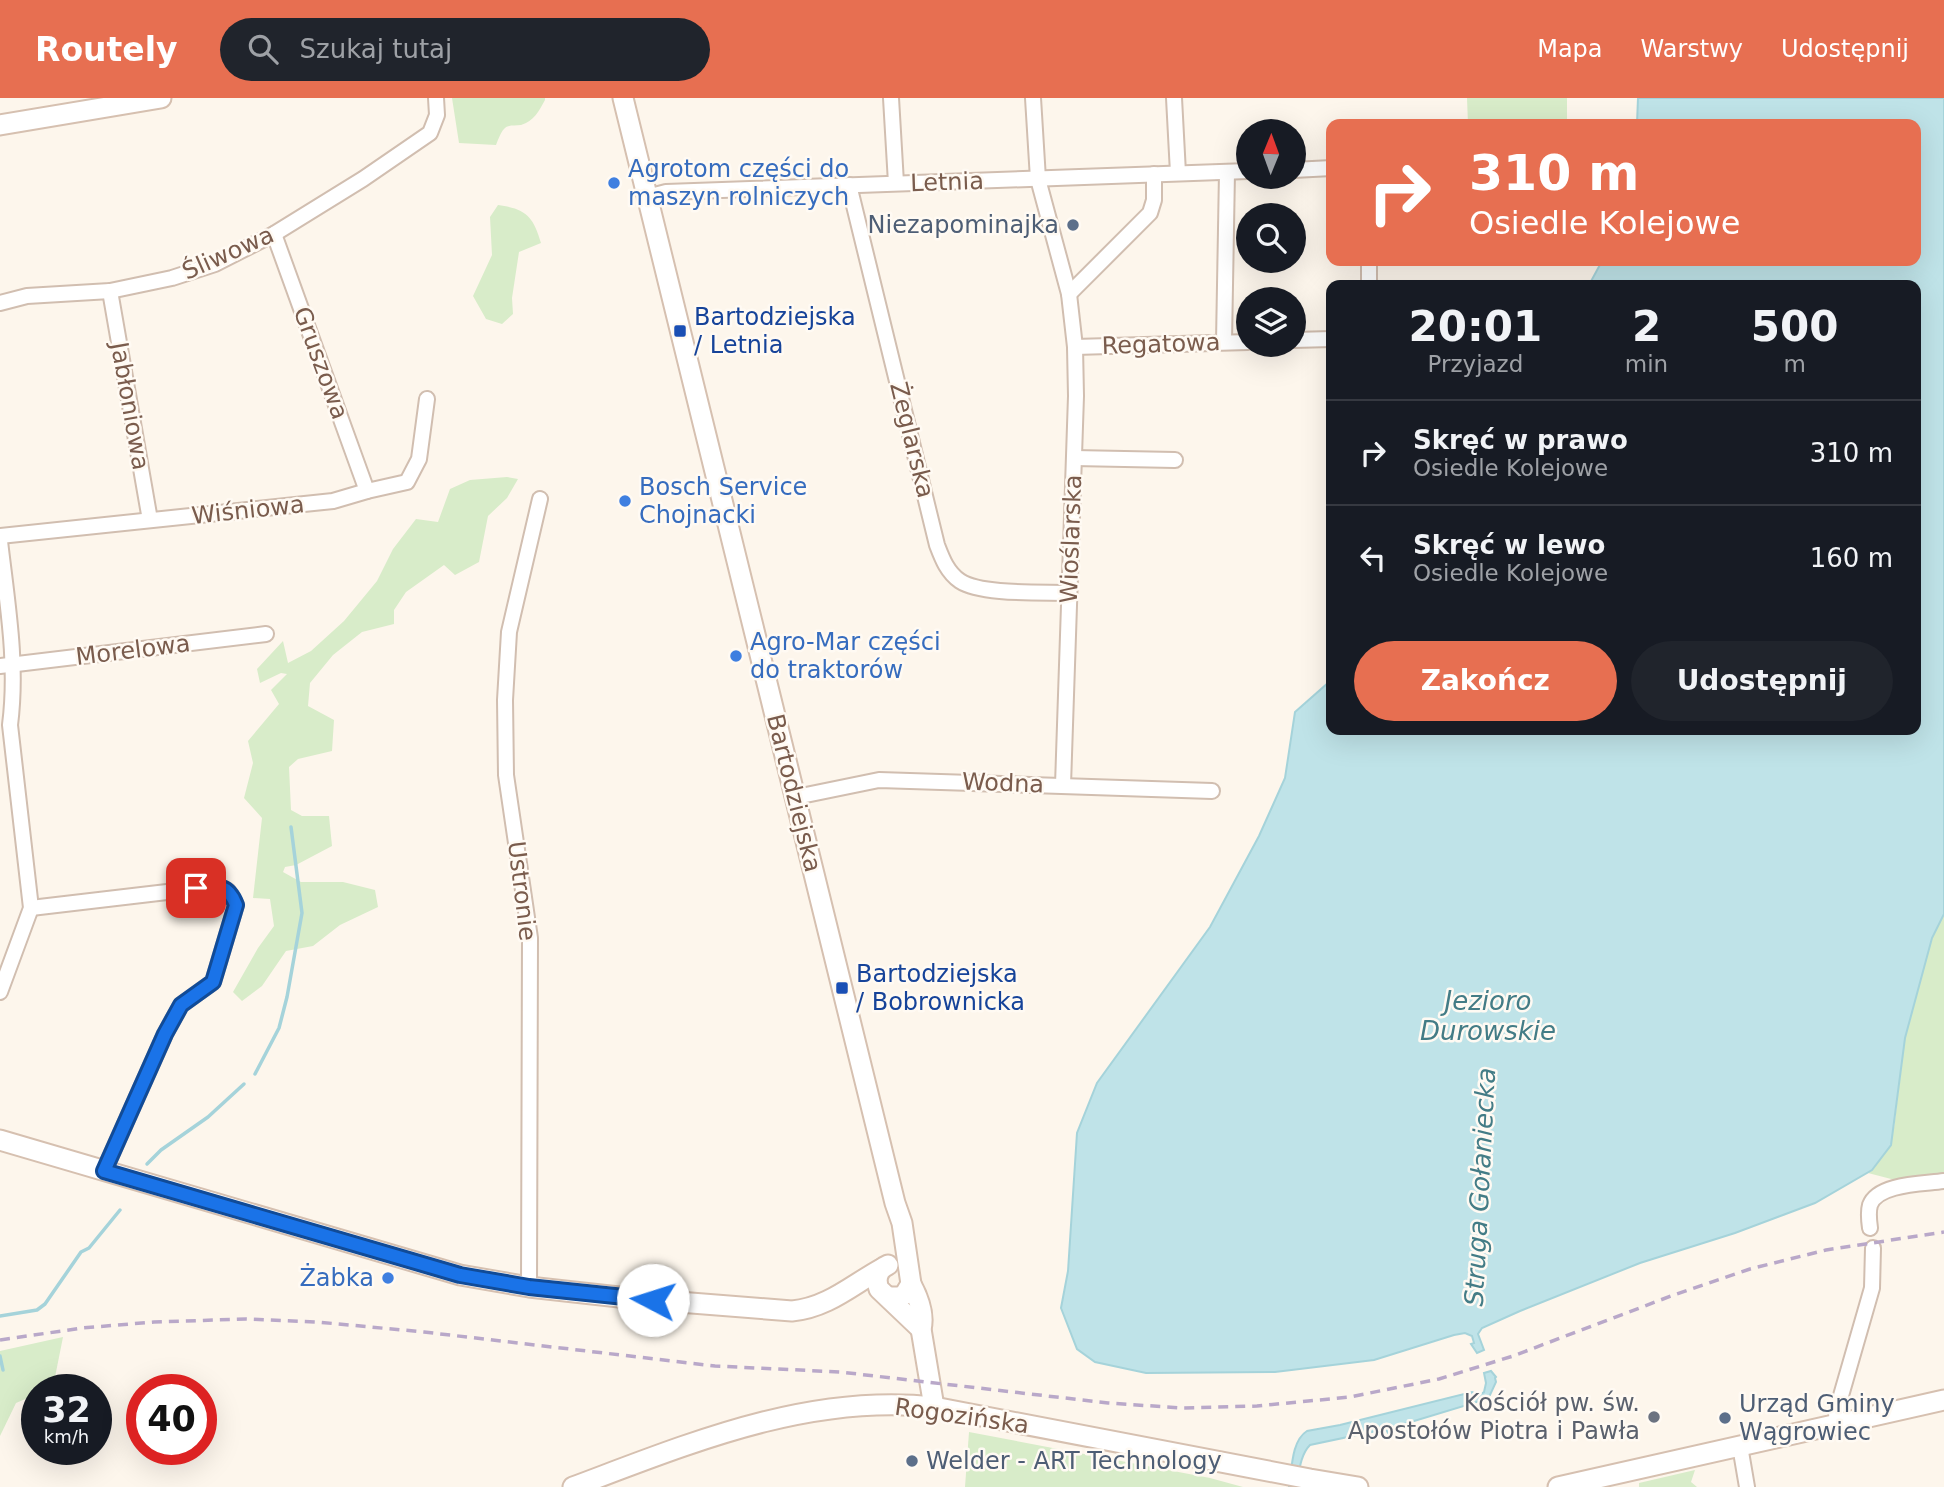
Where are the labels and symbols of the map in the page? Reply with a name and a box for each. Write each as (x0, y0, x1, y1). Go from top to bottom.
north arrow (1236, 119, 1306, 189)
place label: Agrotom części do maszyn rolniczych (628, 155, 849, 211)
street label: Letnia (910, 167, 984, 197)
marker: Agrotom części do maszyn rolniczych (606, 175, 622, 191)
place label: Niezapominajka (868, 211, 1059, 239)
marker: Niezapominajka (1065, 217, 1081, 233)
street label: Śliwowa (177, 219, 278, 286)
street label: Gruszowa (288, 303, 354, 423)
place label: Bartodziejska / Letnia (694, 303, 856, 359)
marker: Bartodziejska / Letnia (672, 323, 688, 339)
street label: Regatowa (1101, 328, 1221, 360)
street label: Jabłoniowa (105, 338, 155, 472)
street label: Żeglarska (884, 379, 941, 501)
place label: Bosch Service Chojnacki (639, 473, 807, 529)
street label: Wioślarska (1055, 474, 1087, 604)
street label: Wiśniowa (190, 490, 306, 530)
marker: Bosch Service Chojnacki (617, 493, 633, 509)
place label: Agro-Mar części do traktorów (750, 628, 941, 684)
street label: Morelowa (74, 629, 192, 671)
marker: Agro-Mar części do traktorów (728, 648, 744, 664)
street label: Bartodziejska (761, 711, 827, 875)
street label: Wodna (961, 768, 1045, 798)
street label: Ustronie (502, 840, 542, 942)
pin (166, 858, 226, 918)
place label: Bartodziejska / Bobrownicka (856, 960, 1025, 1016)
marker: Bartodziejska / Bobrownicka (834, 980, 850, 996)
water label: Jezioro Durowskie (1420, 986, 1556, 1046)
water label: Struga Gołaniecka (1459, 1067, 1501, 1307)
place label: Żabka (299, 1263, 374, 1292)
position arrow (616, 1263, 690, 1337)
marker: Żabka (380, 1270, 396, 1286)
speed limit sign: 40 (126, 1374, 217, 1465)
place label: Kościół pw. św. Apostołów Piotra i Pawła (1348, 1389, 1640, 1445)
place label: Urząd Gminy Wągrowiec (1739, 1390, 1895, 1446)
street label: Rogozińska (893, 1393, 1031, 1439)
marker: Kościół pw. św. Apostołów Piotra i Pawła (1646, 1409, 1662, 1425)
marker: Urząd Gminy Wągrowiec (1717, 1410, 1733, 1426)
place label: Welder - ART Technology (926, 1447, 1222, 1475)
marker: Welder - ART Technology (904, 1453, 920, 1469)

